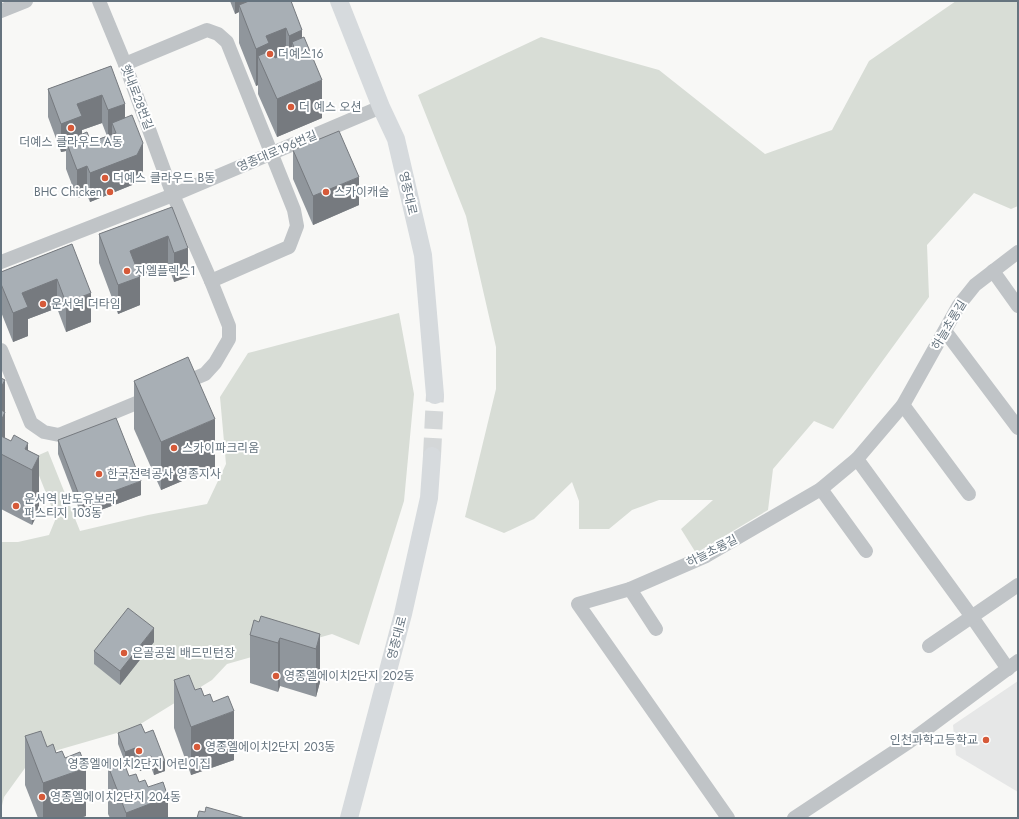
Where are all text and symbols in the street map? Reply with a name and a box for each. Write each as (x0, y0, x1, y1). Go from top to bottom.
place label: 더예스16 (278, 45, 324, 63)
marker: 더예스16 (265, 49, 275, 59)
street label: 햇내로28번길 (116, 62, 158, 132)
place label: 더 예스 오션 (299, 98, 361, 116)
marker: 더 예스 오션 (286, 102, 296, 112)
marker: 더예스 클라우드 A동 (66, 123, 76, 133)
street label: 영종대로196번길 (234, 126, 320, 176)
place label: 더예스 클라우드 A동 (19, 133, 123, 151)
place label: 더예스 클라우드 B동 (113, 169, 215, 187)
street label: 영종대로 (394, 169, 422, 217)
marker: 더예스 클라우드 B동 (100, 173, 110, 183)
place label: BHC Chicken (34, 183, 102, 201)
place label: 스카이캐슬 (334, 183, 389, 201)
marker: BHC Chicken (105, 187, 115, 197)
marker: 스카이캐슬 (321, 187, 331, 197)
place label: 지엘플렉스1 (135, 262, 196, 280)
marker: 지엘플렉스1 (122, 266, 132, 276)
place label: 운서역 더타임 (51, 295, 121, 313)
street label: 하늘초롱길 (927, 297, 971, 353)
marker: 운서역 더타임 (38, 299, 48, 309)
place label: 스카이파크리움 (182, 439, 259, 457)
marker: 스카이파크리움 (169, 443, 179, 453)
place label: 한국전력공사 영종지사 (107, 465, 221, 483)
marker: 한국전력공사 영종지사 (94, 469, 104, 479)
place label: 운서역 반도유보라 퍼스티지 103동 (24, 490, 116, 522)
marker: 운서역 반도유보라 퍼스티지 103동 (11, 501, 21, 511)
street label: 하늘초롱길 (683, 530, 741, 572)
street label: 영종대로 (383, 614, 411, 662)
place label: 은골공원 배드민턴장 (132, 644, 235, 662)
marker: 은골공원 배드민턴장 (119, 648, 129, 658)
place label: 영종엘에이치2단지 202동 (284, 667, 415, 685)
marker: 영종엘에이치2단지 202동 (271, 671, 281, 681)
place label: 인천과학고등학교 (890, 731, 978, 749)
marker: 인천과학고등학교 (981, 735, 991, 745)
place label: 영종엘에이치2단지 203동 (205, 738, 335, 756)
marker: 영종엘에이치2단지 203동 (192, 742, 202, 752)
marker: 영종엘에이치2단지 어린이집 (134, 746, 144, 756)
place label: 영종엘에이치2단지 어린이집 (68, 755, 210, 773)
place label: 영종엘에이치2단지 204동 (50, 788, 181, 806)
marker: 영종엘에이치2단지 204동 (37, 792, 47, 802)

